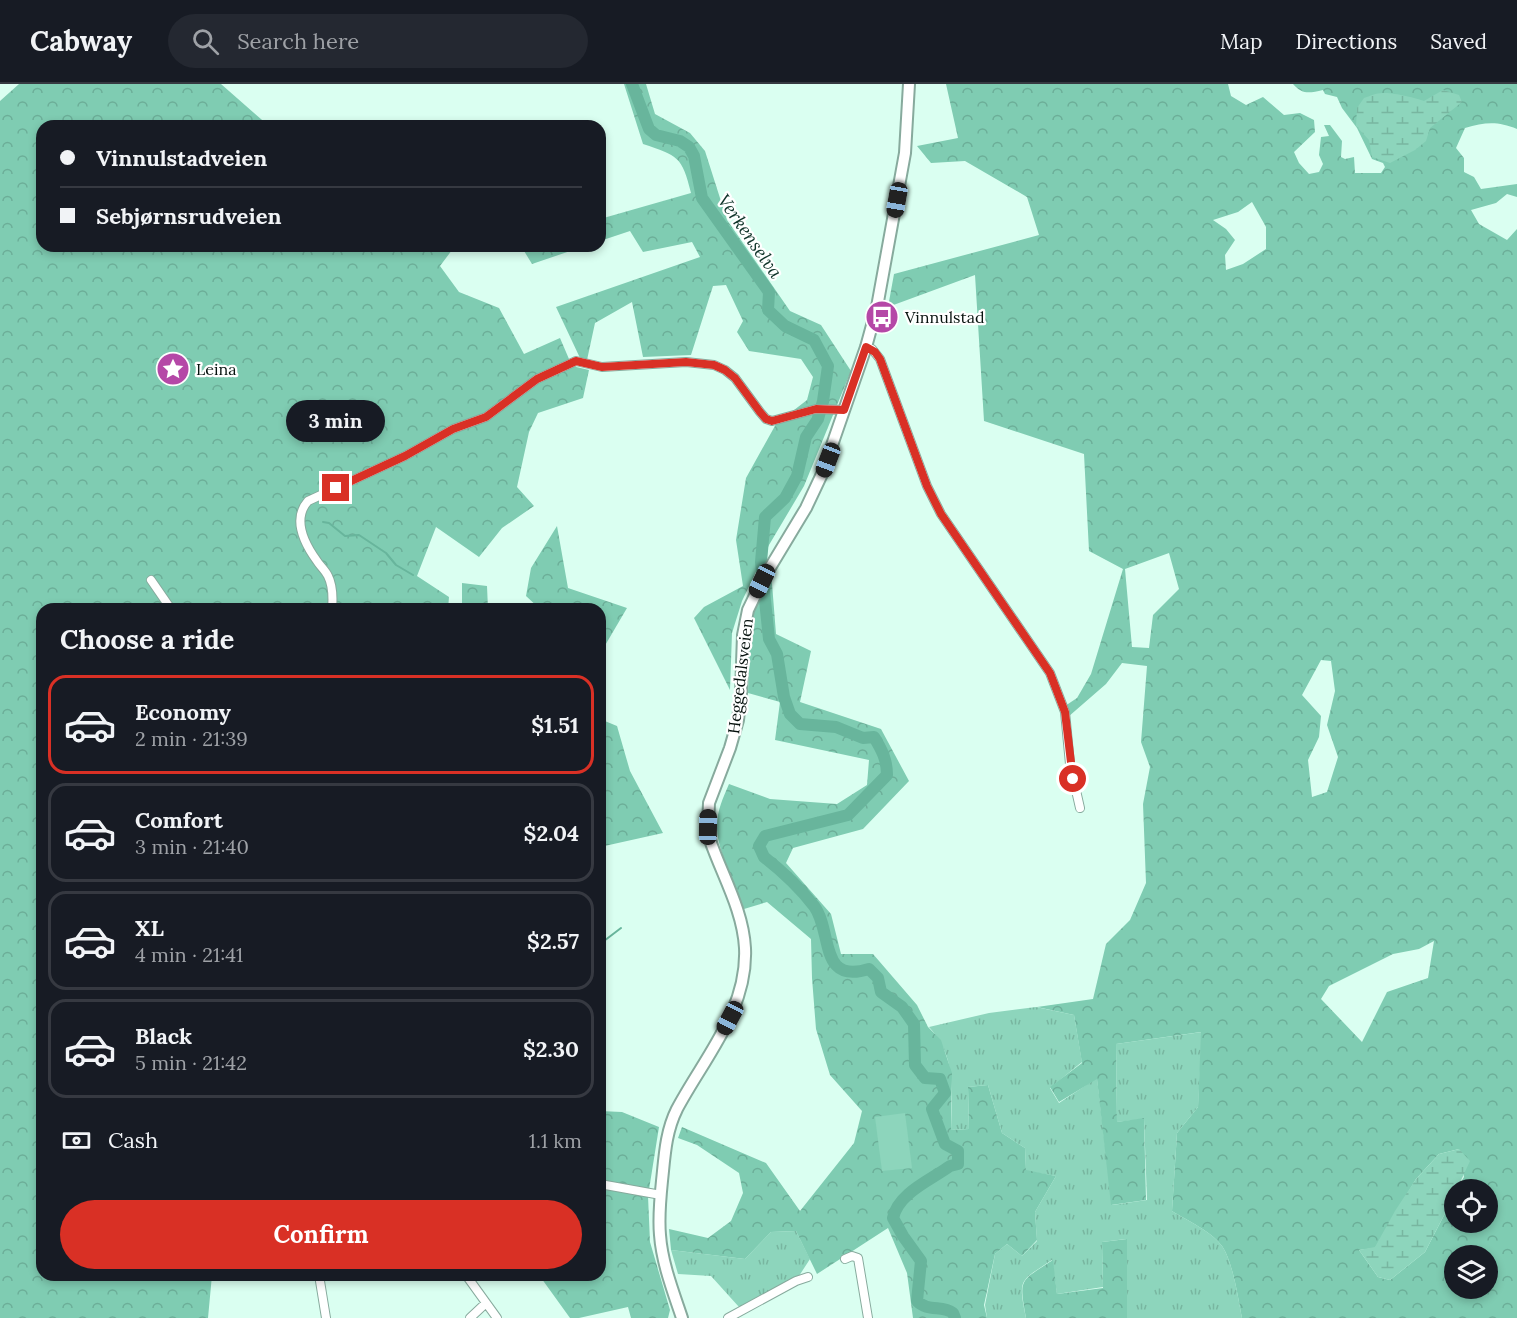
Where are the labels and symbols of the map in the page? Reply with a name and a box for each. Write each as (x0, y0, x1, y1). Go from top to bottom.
car (885, 181, 909, 219)
water label: Verkenselva (713, 190, 787, 283)
bus stop icon: Vinnulstad (864, 299, 900, 335)
place label: Vinnulstad (904, 307, 985, 327)
place icon: Leina (155, 351, 191, 387)
place label: Leina (196, 359, 236, 379)
callout: 3 min (286, 401, 386, 443)
car (813, 440, 843, 480)
route end (322, 474, 349, 501)
car (746, 561, 778, 601)
street label: Heggedalsveien (723, 617, 757, 735)
route start (1059, 765, 1086, 792)
car (699, 809, 717, 845)
car (714, 998, 746, 1038)

